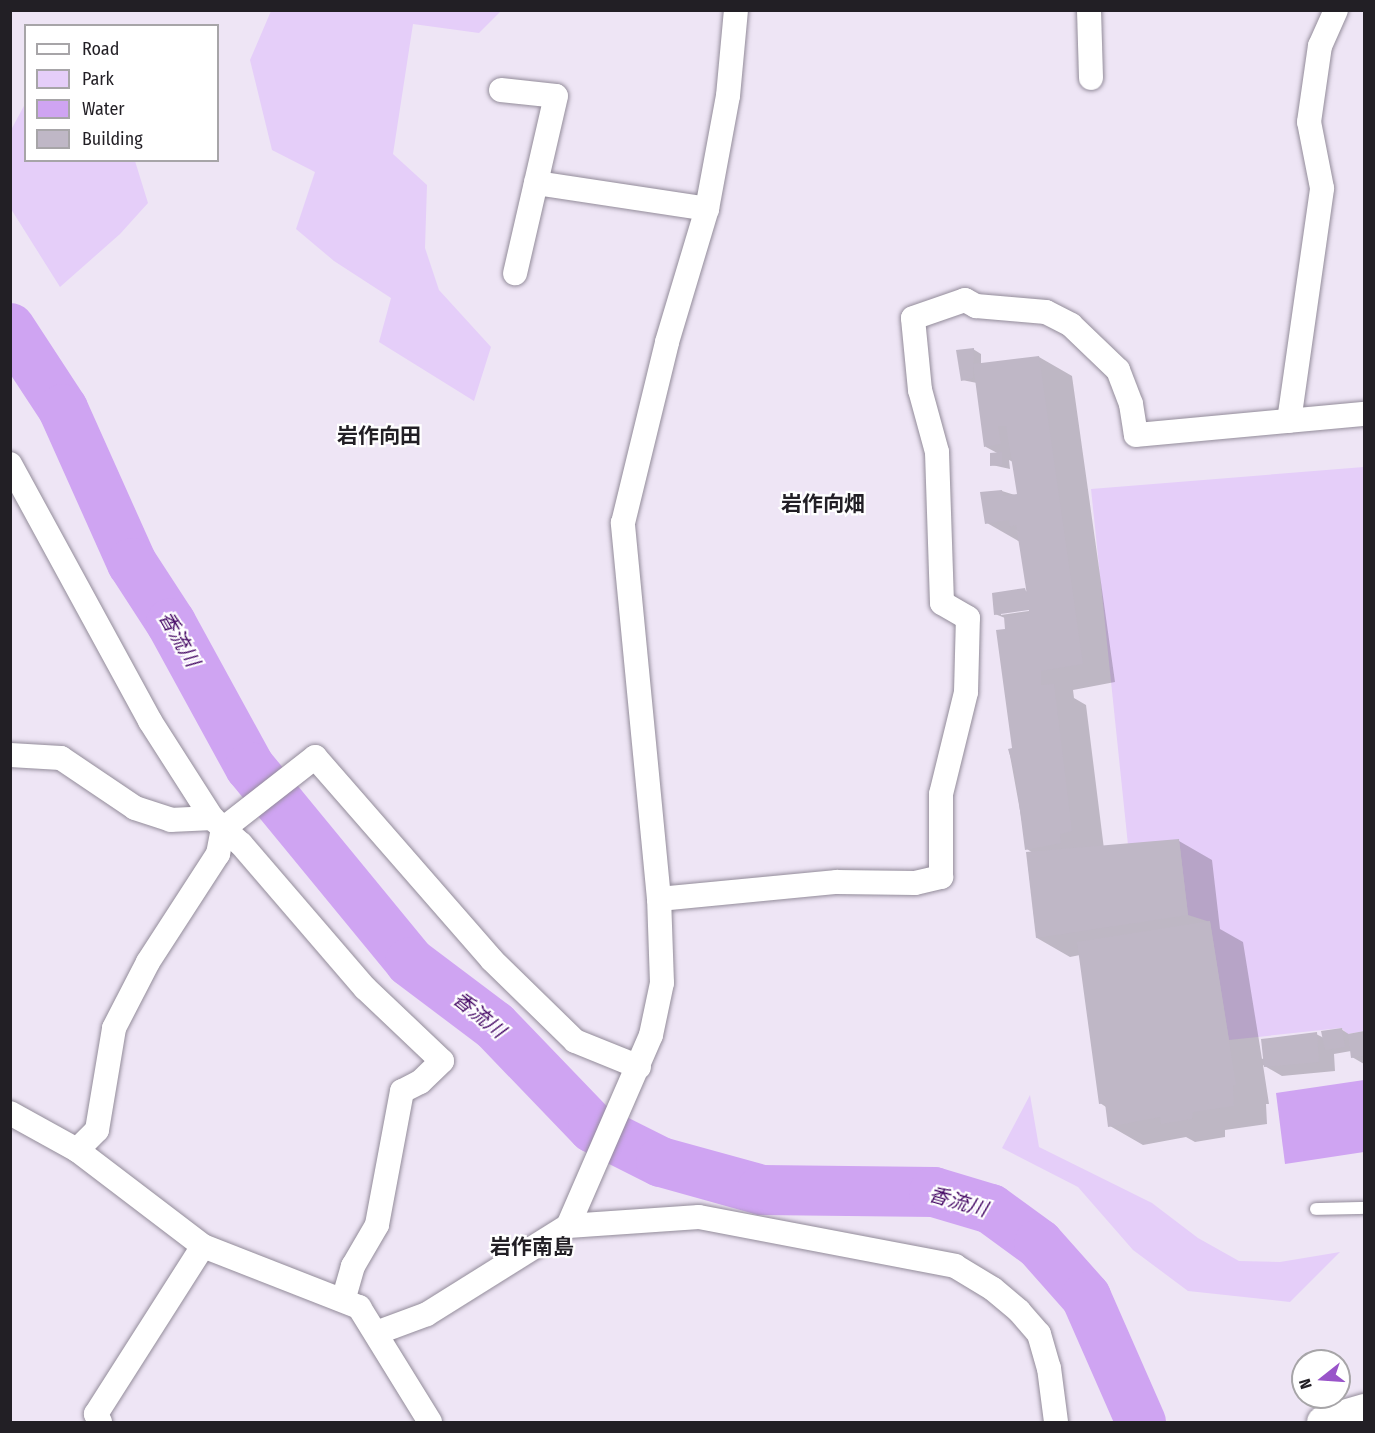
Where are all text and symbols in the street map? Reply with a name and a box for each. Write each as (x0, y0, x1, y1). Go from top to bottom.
legend (24, 24, 219, 162)
text: Road (82, 38, 119, 60)
text: Park (82, 68, 114, 90)
text: Water (82, 98, 125, 120)
text: Building (82, 128, 143, 150)
district label: 岩作向田 (337, 423, 421, 449)
district label: 岩作向畑 (781, 491, 865, 517)
water label: 香流川 (154, 607, 204, 671)
water label: 香流川 (448, 987, 510, 1043)
water label: 香流川 (926, 1182, 990, 1222)
district label: 岩作南島 (490, 1234, 574, 1260)
north arrow (1291, 1349, 1351, 1409)
text: N (1295, 1376, 1316, 1391)

